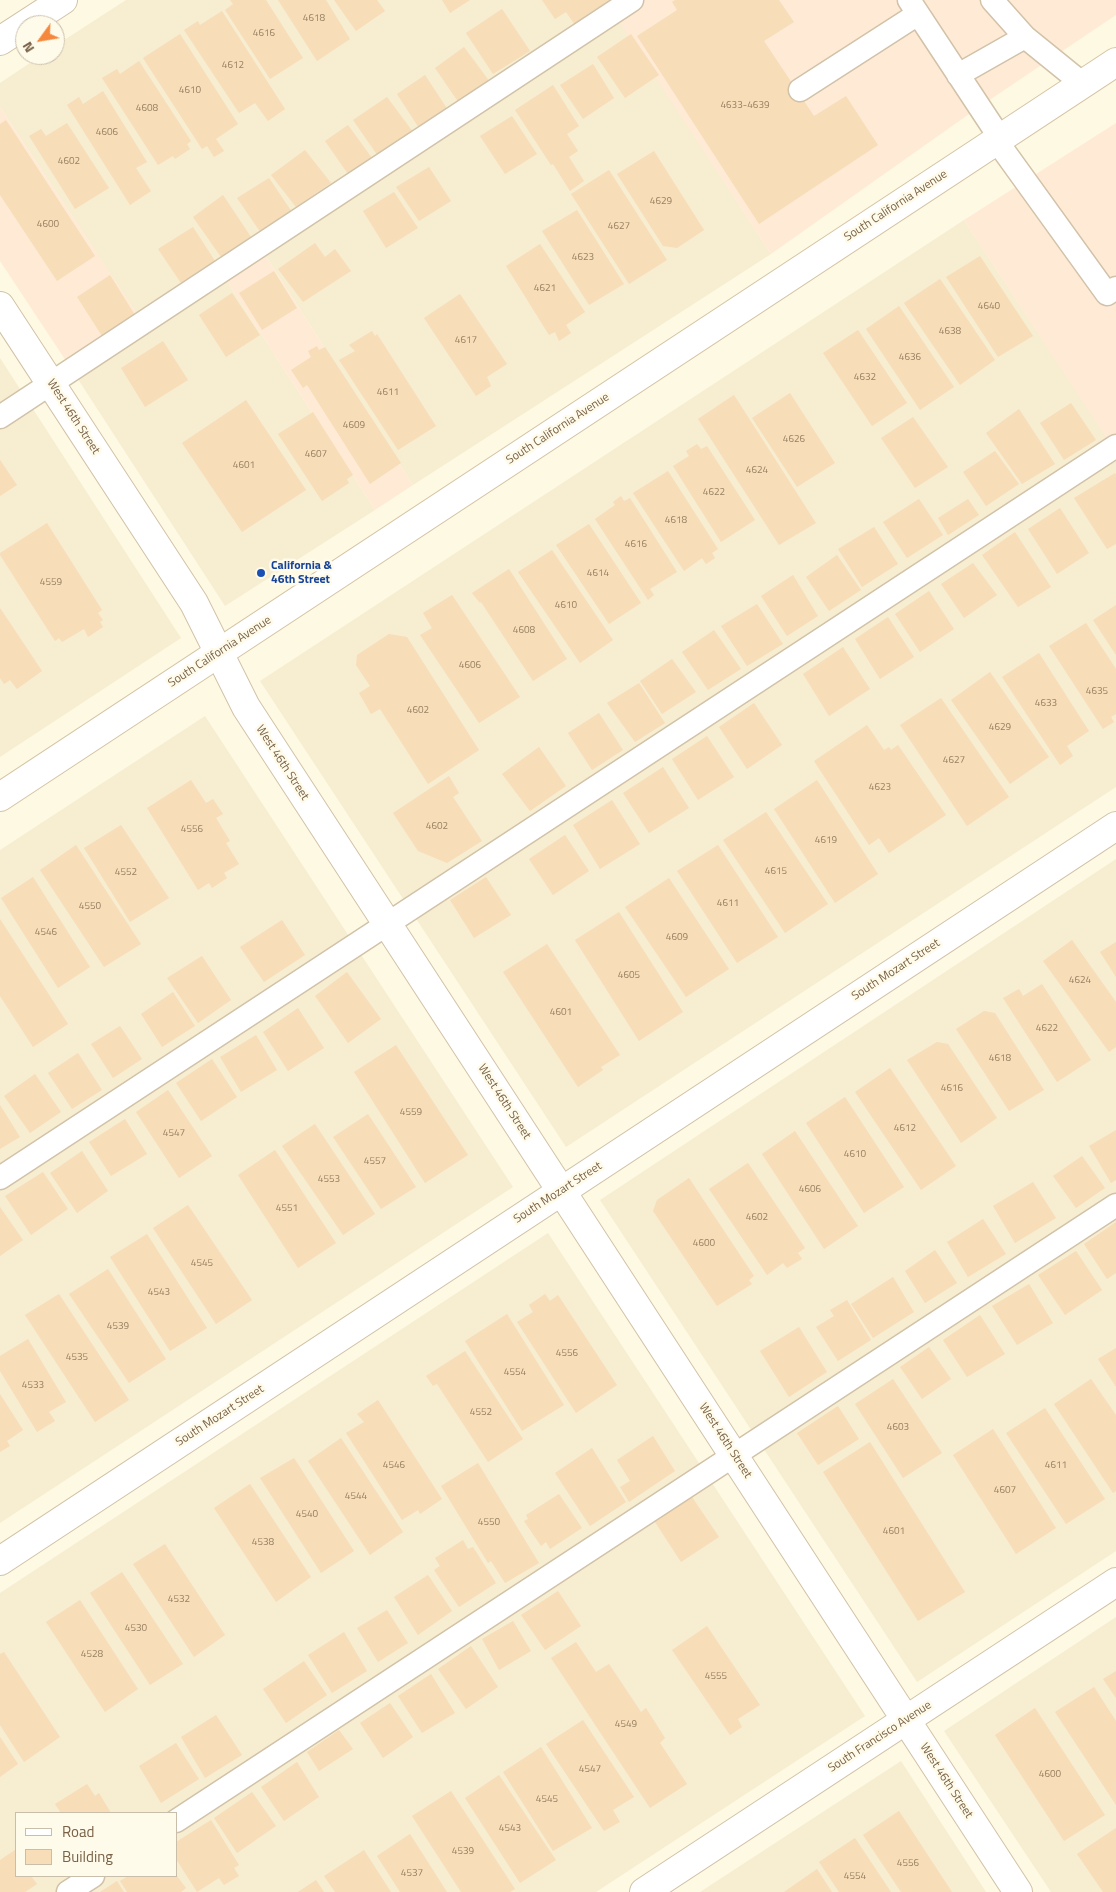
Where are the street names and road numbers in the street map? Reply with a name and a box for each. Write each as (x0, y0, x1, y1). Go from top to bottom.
street label: South California Avenue (842, 167, 950, 245)
street label: West 46th Street (43, 377, 103, 457)
street label: South California Avenue (504, 390, 612, 468)
street label: South California Avenue (166, 613, 274, 691)
street label: West 46th Street (252, 723, 312, 803)
street label: South Mozart Street (849, 936, 943, 1004)
street label: West 46th Street (474, 1062, 534, 1142)
street label: South Mozart Street (511, 1159, 605, 1227)
street label: South Mozart Street (173, 1382, 267, 1450)
street label: West 46th Street (695, 1401, 755, 1481)
street label: South Francisco Avenue (826, 1698, 934, 1776)
street label: West 46th Street (916, 1741, 976, 1821)

